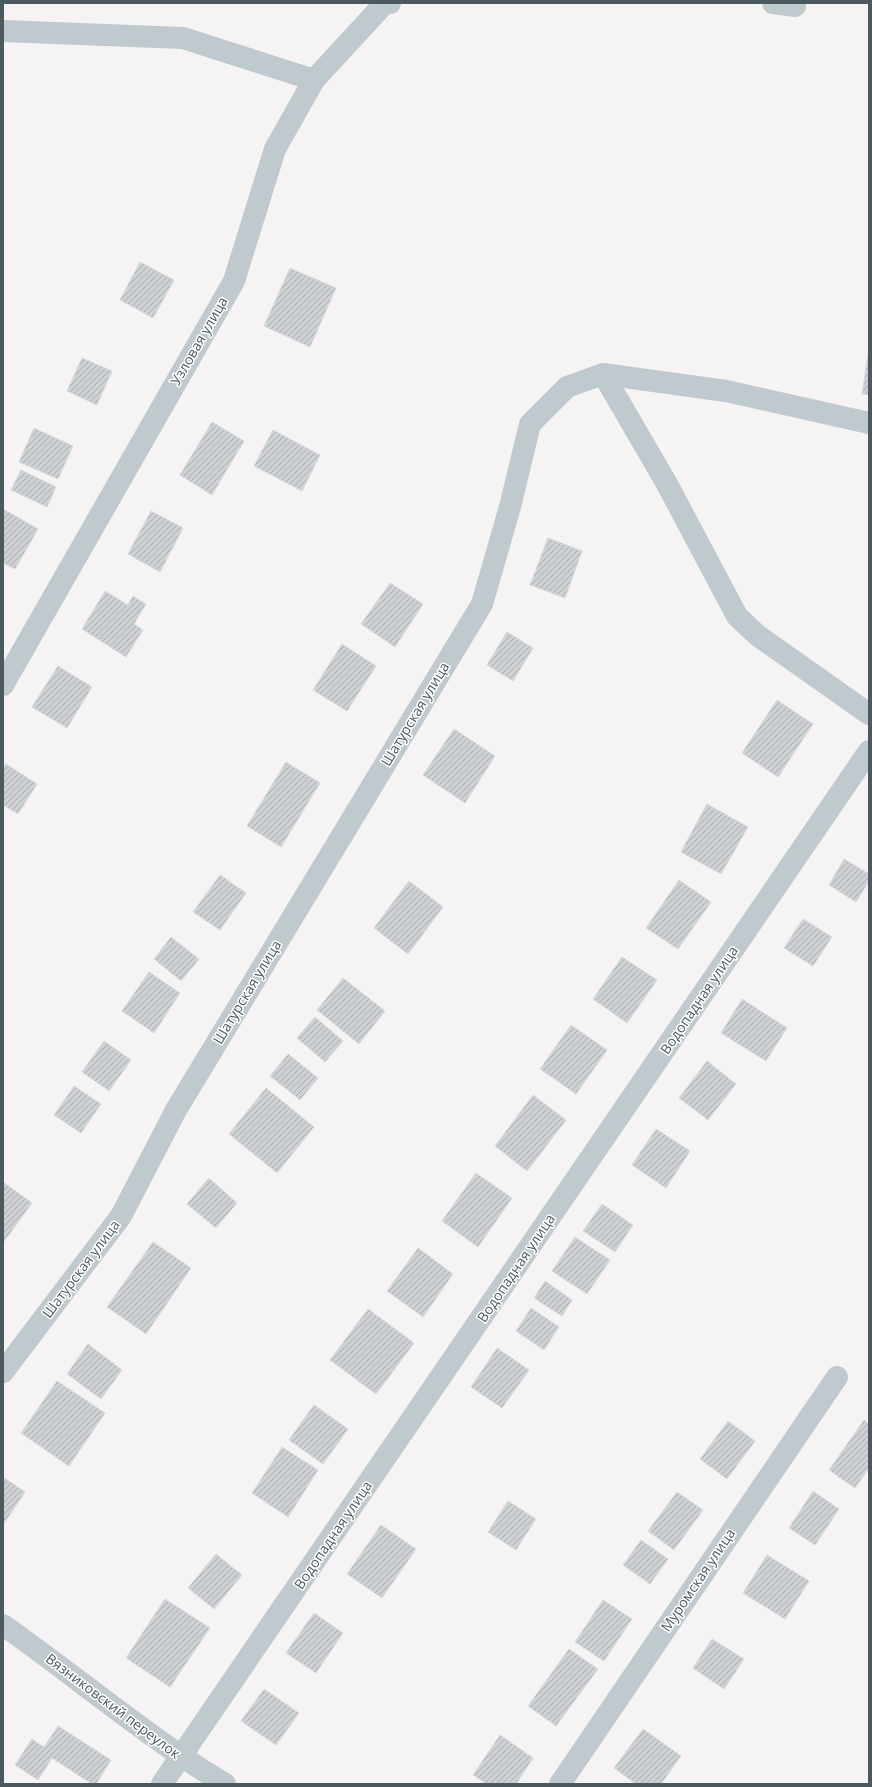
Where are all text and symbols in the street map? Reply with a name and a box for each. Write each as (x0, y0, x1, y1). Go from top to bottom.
street label: Узловая улица (165, 293, 232, 389)
street label: Шатурская улица (376, 658, 453, 769)
street label: Шатурская улица (208, 936, 285, 1047)
street label: Водопадная улица (655, 942, 742, 1058)
street label: Водопадная улица (472, 1210, 559, 1326)
street label: Шатурская улица (38, 1216, 124, 1322)
street label: Водопадная улица (289, 1477, 376, 1593)
street label: Муромская улица (656, 1524, 739, 1635)
street label: Вязниковский переулок (42, 1649, 185, 1763)

